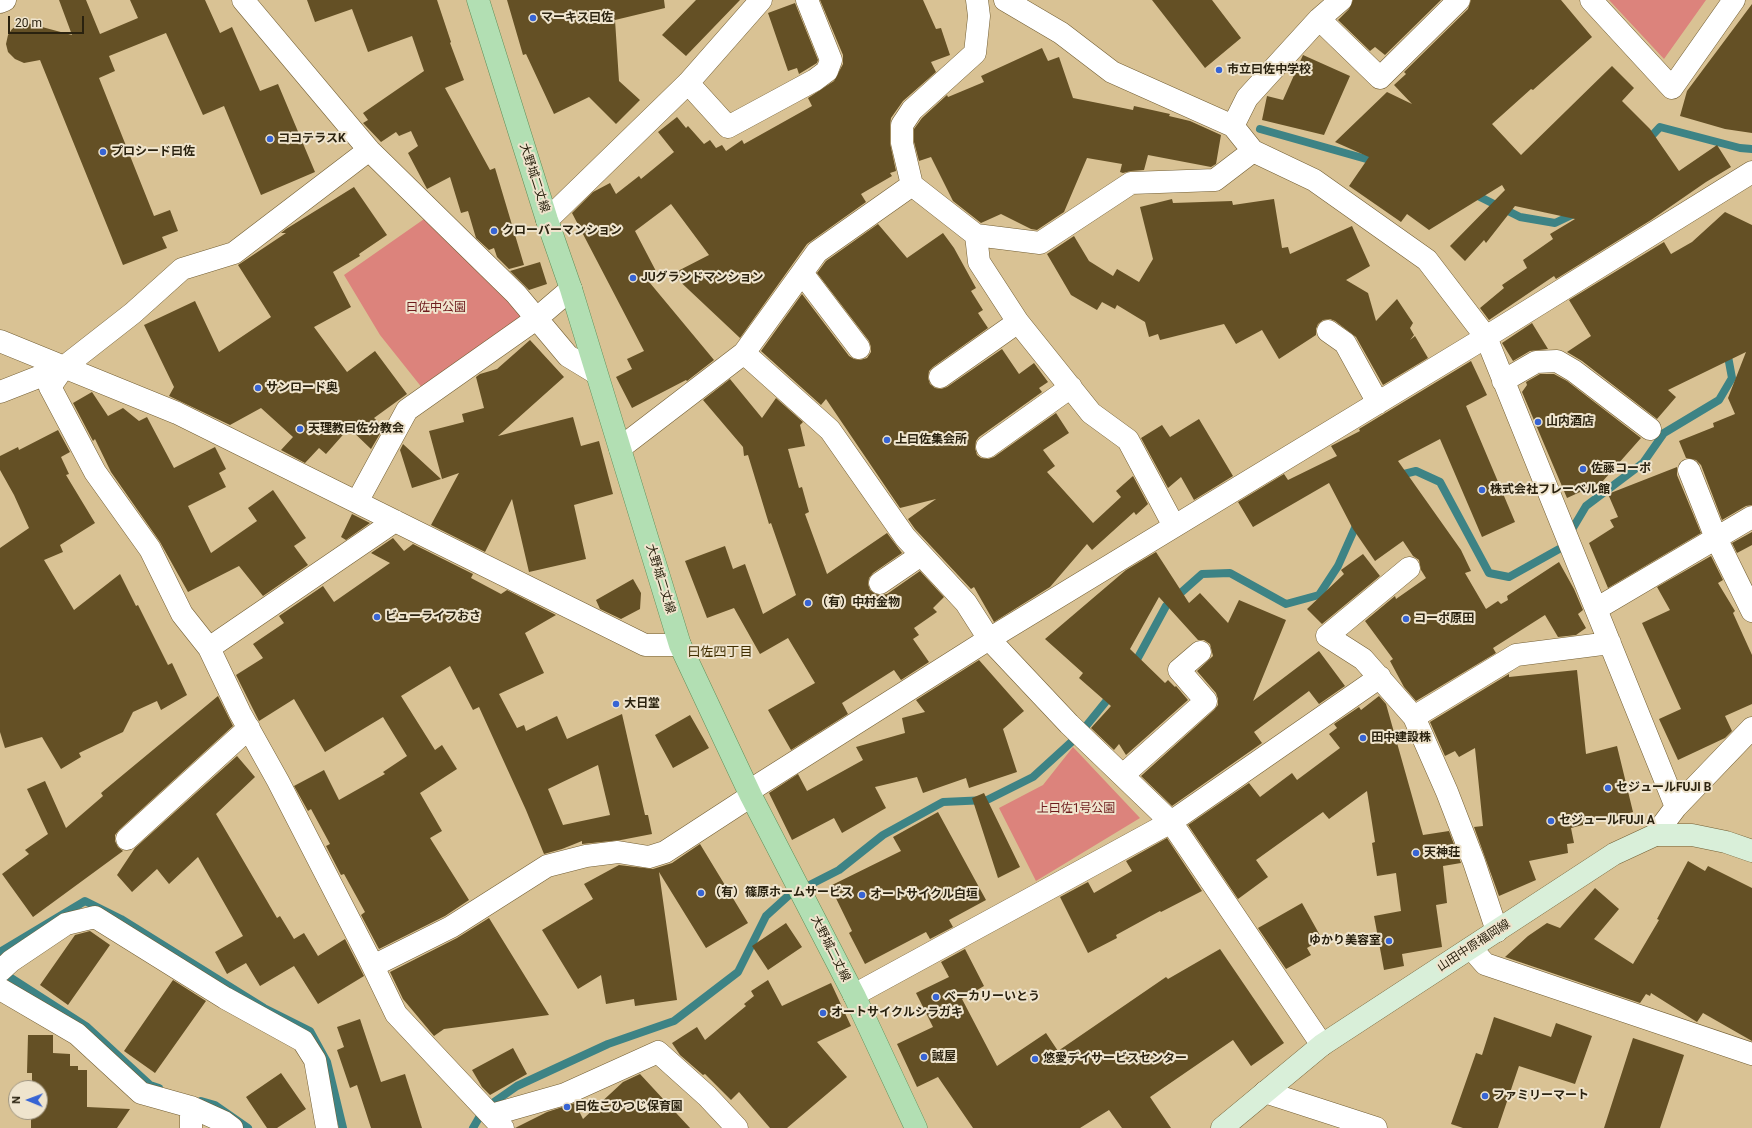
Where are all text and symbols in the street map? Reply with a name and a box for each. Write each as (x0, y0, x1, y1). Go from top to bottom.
scale bar (10, 8, 86, 34)
place label: マーキス曰佐 (541, 11, 613, 25)
marker: マーキス曰佐 (528, 13, 538, 23)
text: 20 m (15, 16, 42, 30)
place label: 市立曰佐中学校 (1227, 63, 1311, 77)
marker: 市立曰佐中学校 (1214, 65, 1224, 75)
place label: ココテラスK (278, 132, 346, 146)
marker: ココテラスK (265, 134, 275, 144)
street label: 大野城二丈線 (516, 142, 552, 214)
place label: プロシード曰佐 (111, 145, 195, 159)
marker: プロシード曰佐 (98, 147, 108, 157)
place label: クローバーマンション (502, 224, 622, 238)
marker: クローバーマンション (489, 226, 499, 236)
place label: JUグランドマンション (641, 271, 764, 285)
marker: JUグランドマンション (628, 273, 638, 283)
park label: 曰佐中公園 (406, 301, 466, 315)
place label: サンロード奥 (266, 381, 338, 395)
marker: サンロード奥 (253, 383, 263, 393)
place label: 山内酒店 (1546, 415, 1594, 429)
marker: 山内酒店 (1533, 417, 1543, 427)
place label: 天理教曰佐分教会 (308, 422, 404, 436)
marker: 天理教曰佐分教会 (295, 424, 305, 434)
place label: 上曰佐集会所 (895, 433, 967, 447)
marker: 上曰佐集会所 (882, 435, 892, 445)
place label: 佐藤コーポ (1591, 462, 1651, 476)
marker: 佐藤コーポ (1578, 464, 1588, 474)
place label: 株式会社フレーベル館 (1490, 483, 1610, 497)
marker: 株式会社フレーベル館 (1477, 485, 1487, 495)
street label: 大野城二丈線 (643, 542, 677, 616)
place label: （有）中村金物 (816, 596, 900, 610)
marker: （有）中村金物 (803, 598, 813, 608)
place label: ビューライフおさ (385, 610, 481, 624)
marker: ビューライフおさ (372, 612, 382, 622)
place label: コーポ原田 (1414, 612, 1474, 626)
marker: コーポ原田 (1401, 614, 1411, 624)
district label: 曰佐四丁目 (688, 645, 752, 661)
place label: 大日堂 (624, 697, 660, 711)
marker: 大日堂 (611, 699, 621, 709)
place label: 田中建設株 (1371, 731, 1431, 745)
marker: 田中建設株 (1358, 733, 1368, 743)
place label: セジュールFUJI B (1616, 781, 1711, 795)
marker: セジュールFUJI B (1603, 783, 1613, 793)
park label: 上曰佐1号公園 (1037, 802, 1115, 816)
place label: セジュールFUJI A (1559, 814, 1655, 828)
marker: セジュールFUJI A (1546, 816, 1556, 826)
place label: 天神荘 (1424, 846, 1460, 860)
marker: 天神荘 (1411, 848, 1421, 858)
place label: （有）篠原ホームサービス (709, 886, 853, 900)
marker: （有）篠原ホームサービス (696, 888, 706, 898)
place label: オートサイクル白垣 (870, 888, 978, 902)
marker: オートサイクル白垣 (857, 890, 867, 900)
street label: 大野城二丈線 (807, 914, 853, 984)
street label: 山田中原福岡線 (1435, 917, 1513, 975)
place label: ゆかり美容室 (1309, 934, 1381, 948)
marker: ゆかり美容室 (1384, 936, 1394, 946)
place label: ベーカリーいとう (944, 990, 1040, 1004)
marker: ベーカリーいとう (931, 992, 941, 1002)
place label: オートサイクルシラガキ (831, 1006, 963, 1020)
marker: オートサイクルシラガキ (818, 1008, 828, 1018)
place label: 誠屋 (932, 1050, 956, 1064)
marker: 誠屋 (919, 1052, 929, 1062)
place label: 悠愛デイサービスセンター (1043, 1052, 1187, 1066)
marker: 悠愛デイサービスセンター (1030, 1054, 1040, 1064)
north arrow (8, 1080, 48, 1120)
place label: ファミリーマート (1493, 1089, 1589, 1103)
marker: ファミリーマート (1480, 1091, 1490, 1101)
text: N (10, 1096, 23, 1104)
place label: 曰佐こひつじ保育園 (575, 1100, 683, 1114)
marker: 曰佐こひつじ保育園 (562, 1102, 572, 1112)

